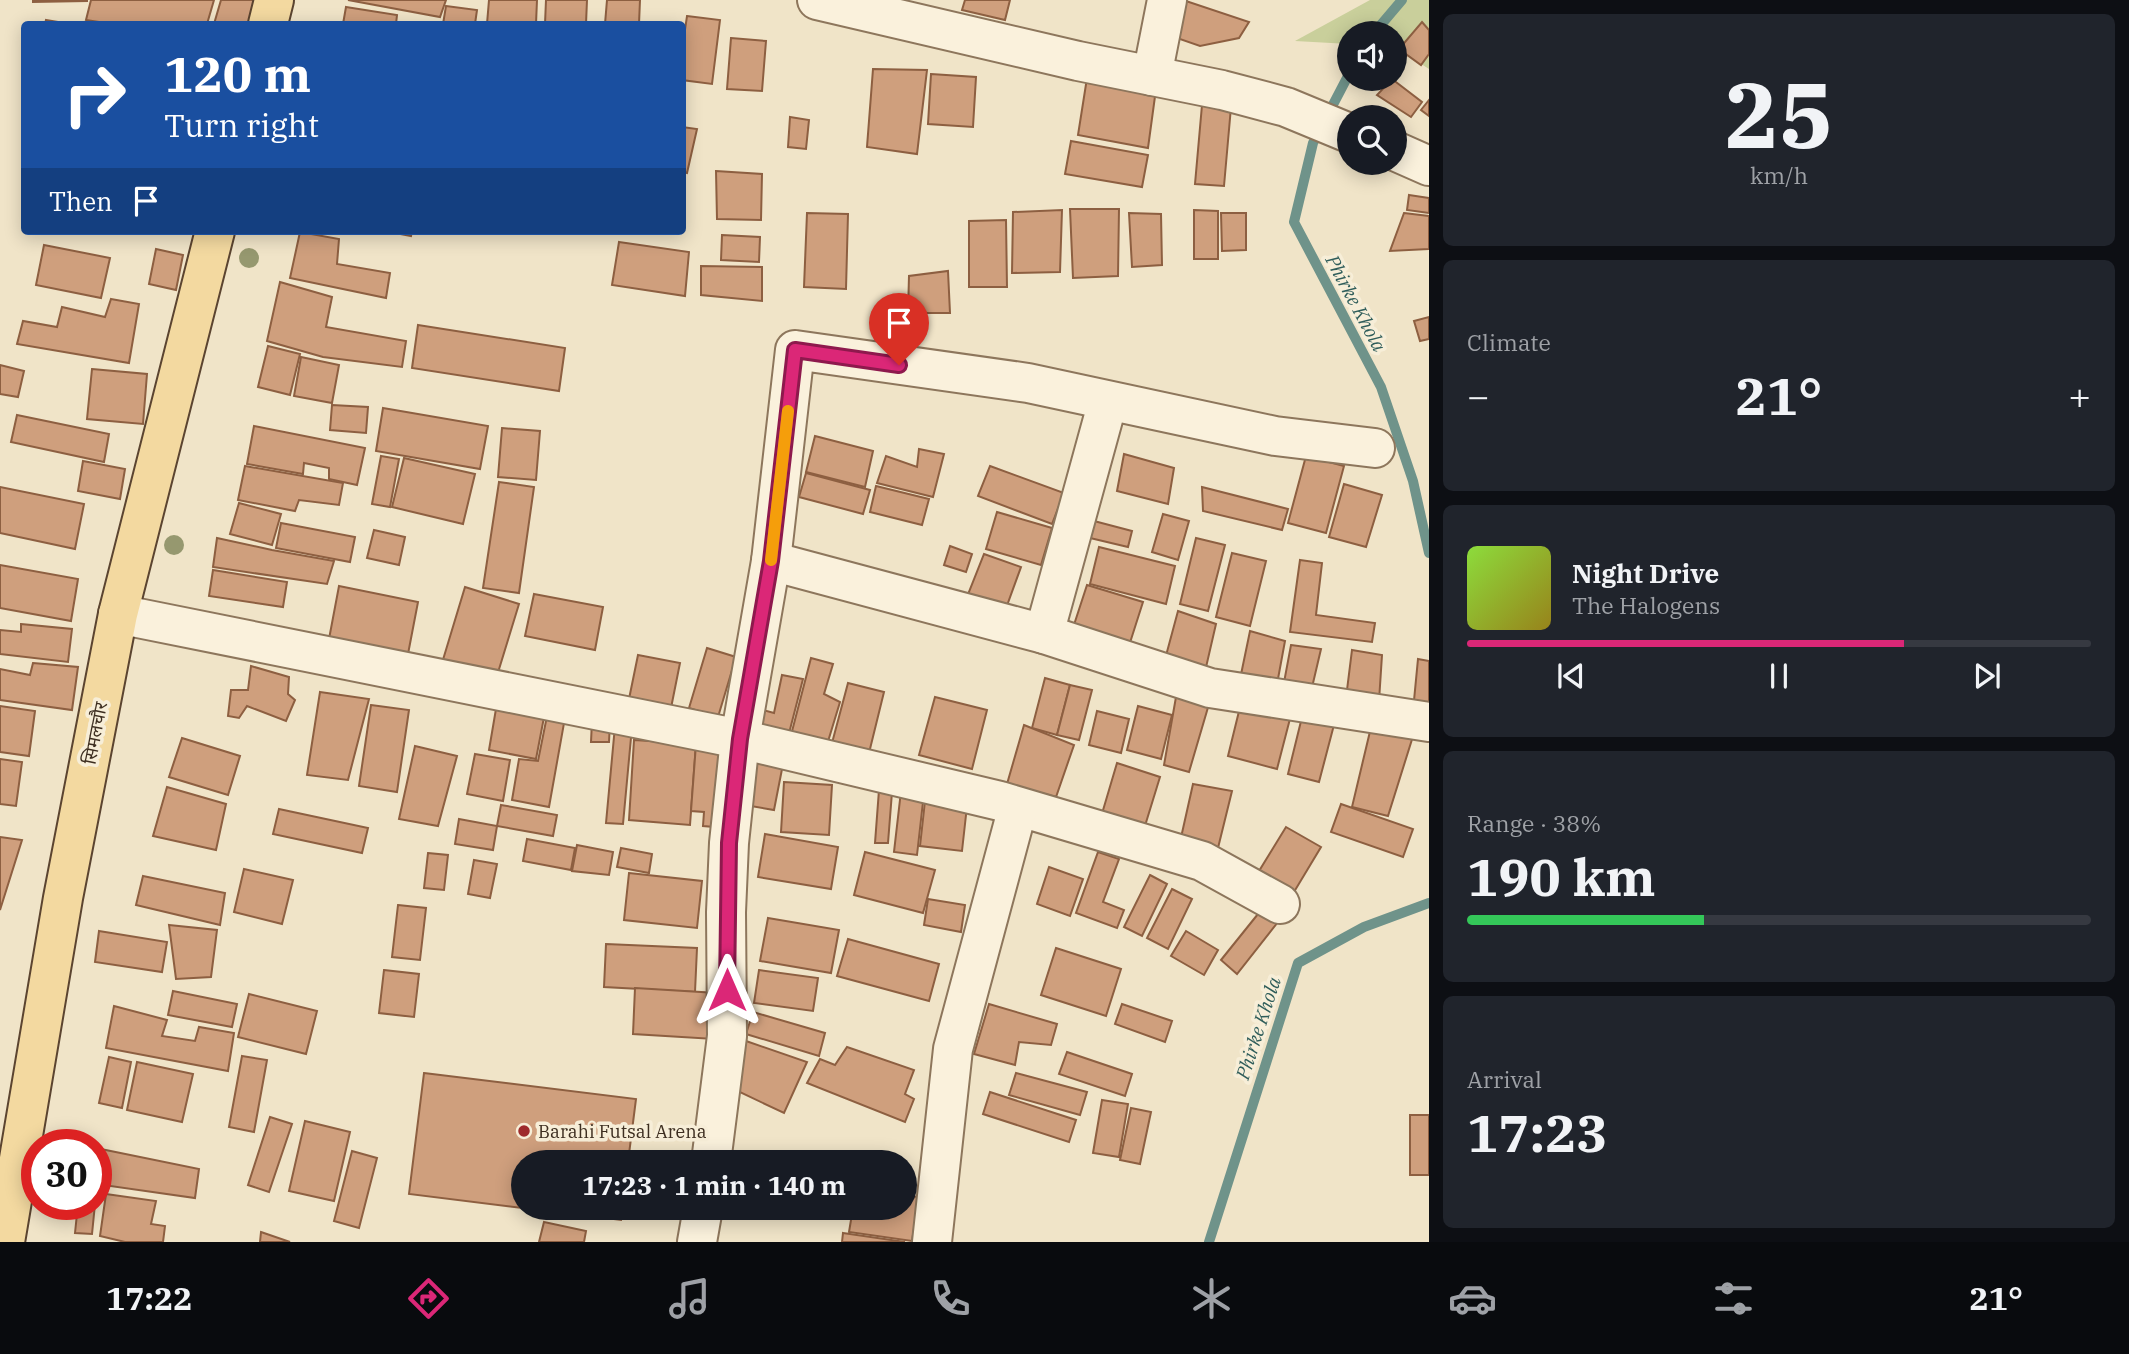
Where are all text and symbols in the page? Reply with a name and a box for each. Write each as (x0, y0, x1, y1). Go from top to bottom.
map controls (1337, 21, 1407, 175)
button: sound (1337, 21, 1407, 91)
text: 120 m (164, 42, 311, 105)
icon: right (49, 49, 140, 140)
text: 25 (1724, 55, 1834, 173)
text: Turn right (164, 104, 319, 146)
button: search (1337, 105, 1407, 175)
text: km/h (1750, 160, 1808, 190)
icon: arrive (127, 182, 165, 220)
text: Then (49, 184, 113, 218)
water label: Phirke Khola (1320, 250, 1392, 356)
pin (869, 293, 929, 365)
icon: arrive (880, 304, 918, 342)
text: Climate (1467, 327, 1551, 357)
text: 21° (1736, 362, 1822, 429)
text: − (1467, 371, 1490, 420)
text: + (2068, 371, 2091, 420)
text: Night Drive (1572, 556, 1719, 590)
text: The Halogens (1572, 590, 1720, 620)
icon: previous (1552, 657, 1590, 695)
icon: pause (1760, 657, 1798, 695)
icon: next (1968, 657, 2006, 695)
street label: सिमलचौर (78, 699, 112, 766)
text: Range · 38% (1467, 808, 1601, 838)
text: 190 km (1467, 843, 1656, 910)
position arrow (690, 953, 764, 1027)
water label: Phirke Khola (1230, 973, 1286, 1083)
text: Arrival (1467, 1064, 1542, 1094)
text: 17:23 (1467, 1099, 1608, 1166)
place label: Barahi Futsal Arena (538, 1120, 707, 1143)
marker: Barahi Futsal Arena (516, 1123, 532, 1139)
speed limit sign: 30 (21, 1129, 112, 1220)
text: 17:23 · 1 min · 140 m (582, 1168, 846, 1202)
icon: directions (404, 1274, 453, 1323)
icon: music (665, 1274, 714, 1323)
icon: phone (926, 1274, 975, 1323)
icon: climate (1187, 1274, 1236, 1323)
icon: car (1448, 1274, 1497, 1323)
icon: filters (1709, 1274, 1758, 1323)
text: 17:22 (106, 1277, 192, 1319)
text: 21° (1970, 1277, 2023, 1319)

